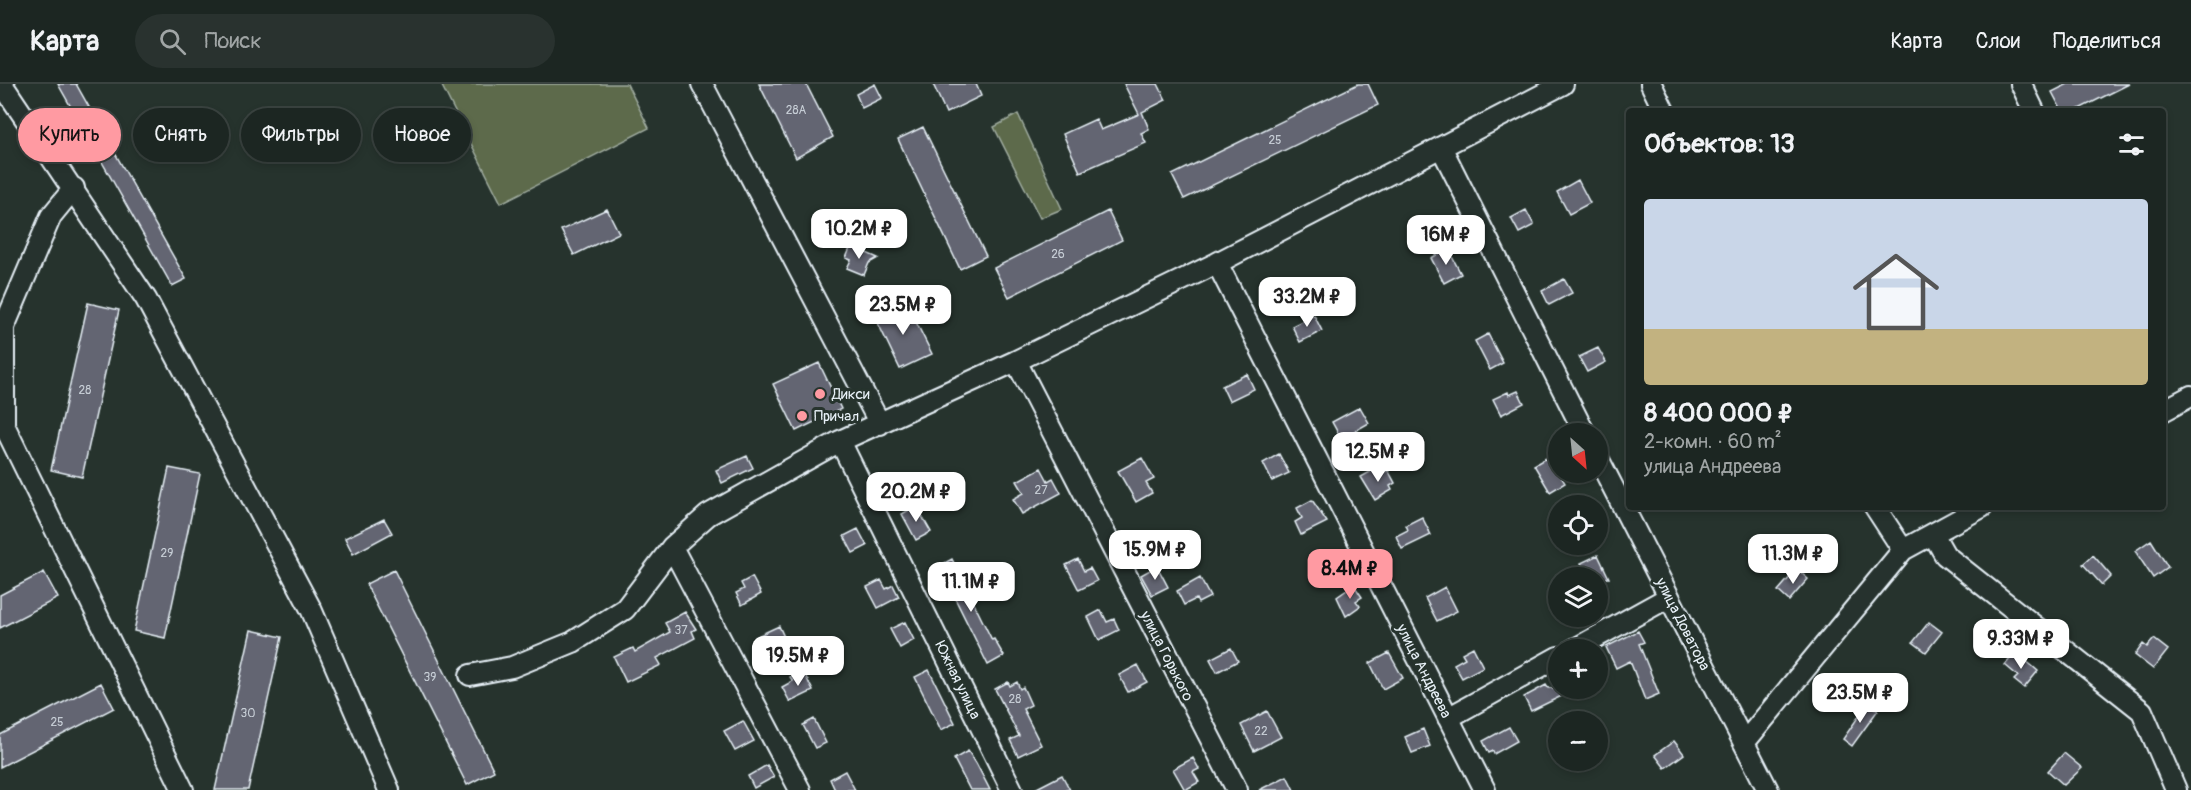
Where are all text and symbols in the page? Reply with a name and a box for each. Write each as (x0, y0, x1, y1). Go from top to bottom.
search box (135, 14, 555, 68)
text: Карта (30, 24, 99, 59)
icon: search (156, 25, 189, 58)
text: Поиск (204, 27, 262, 55)
text: Карта (1890, 28, 1942, 55)
text: Слои (1975, 28, 2020, 55)
text: Поделиться (2053, 28, 2161, 55)
house number: 28А (786, 103, 806, 118)
chip: Купить (18, 108, 121, 162)
chip: Снять (133, 108, 229, 162)
chip: Фильтры (241, 108, 361, 162)
chip: Новое (373, 108, 471, 162)
text: Объектов: 13 (1644, 128, 1795, 160)
icon: filters (2115, 128, 2148, 161)
house number: 25 (1268, 133, 1282, 148)
pin: 10.2M ₽ (804, 209, 914, 260)
pin: 16M ₽ (1404, 215, 1488, 266)
text: 10.2M ₽ (825, 216, 893, 241)
text: 16M ₽ (1421, 222, 1471, 247)
icon: home (1842, 238, 1950, 346)
house number: 26 (1051, 247, 1065, 262)
pin: 33.2M ₽ (1252, 277, 1362, 328)
text: 33.2M ₽ (1273, 284, 1341, 309)
pin: 23.5M ₽ (848, 285, 958, 336)
text: 23.5M ₽ (869, 292, 937, 317)
house number: 28 (79, 383, 91, 398)
place label: Дикси (831, 385, 870, 404)
marker: Дикси (813, 387, 827, 401)
text: 8 400 000 ₽ (1644, 397, 1794, 429)
place label: Причал (814, 407, 859, 426)
marker: Причал (795, 409, 809, 423)
north arrow (1548, 423, 1608, 483)
map controls (1548, 423, 1608, 771)
text: 2-комн. · 60 m² (1644, 429, 1782, 454)
pin: 12.5M ₽ (1323, 432, 1433, 483)
text: 12.5M ₽ (1346, 439, 1410, 464)
text: улица Андреева (1644, 454, 1781, 479)
pin: 20.2M ₽ (861, 472, 971, 523)
text: 20.2M ₽ (880, 479, 952, 504)
house number: 27 (1034, 483, 1048, 498)
button: locate (1548, 495, 1608, 555)
pin: 15.9M ₽ (1100, 530, 1210, 581)
pin: 11.3M ₽ (1738, 534, 1848, 585)
text: 15.9M ₽ (1123, 537, 1187, 562)
text: 11.3M ₽ (1762, 541, 1824, 566)
house number: 29 (161, 546, 173, 561)
pin: 8.4M ₽ (1301, 549, 1399, 600)
text: 8.4M ₽ (1322, 556, 1378, 581)
pin: 11.1M ₽ (916, 562, 1026, 613)
button: layers (1548, 567, 1608, 627)
text: 11.1M ₽ (942, 569, 1000, 594)
street label: улица Доватора (1651, 574, 1714, 674)
street label: улица Горького (1135, 607, 1197, 705)
pin: 9.33M ₽ (1966, 619, 2076, 670)
street label: улица Андреева (1391, 620, 1455, 721)
house number: 37 (674, 623, 688, 638)
text: 9.33M ₽ (1987, 626, 2055, 651)
pin: 19.5M ₽ (743, 636, 853, 687)
street label: Южная улица (930, 638, 985, 722)
button: + (1548, 639, 1608, 699)
text: 19.5M ₽ (766, 643, 830, 668)
house number: 39 (424, 670, 436, 685)
pin: 23.5M ₽ (1805, 673, 1915, 724)
text: 23.5M ₽ (1826, 680, 1894, 705)
house number: 28 (1009, 692, 1021, 707)
house number: 30 (241, 706, 255, 721)
button: − (1548, 711, 1608, 771)
house number: 25 (50, 715, 64, 730)
house number: 22 (1254, 724, 1268, 739)

